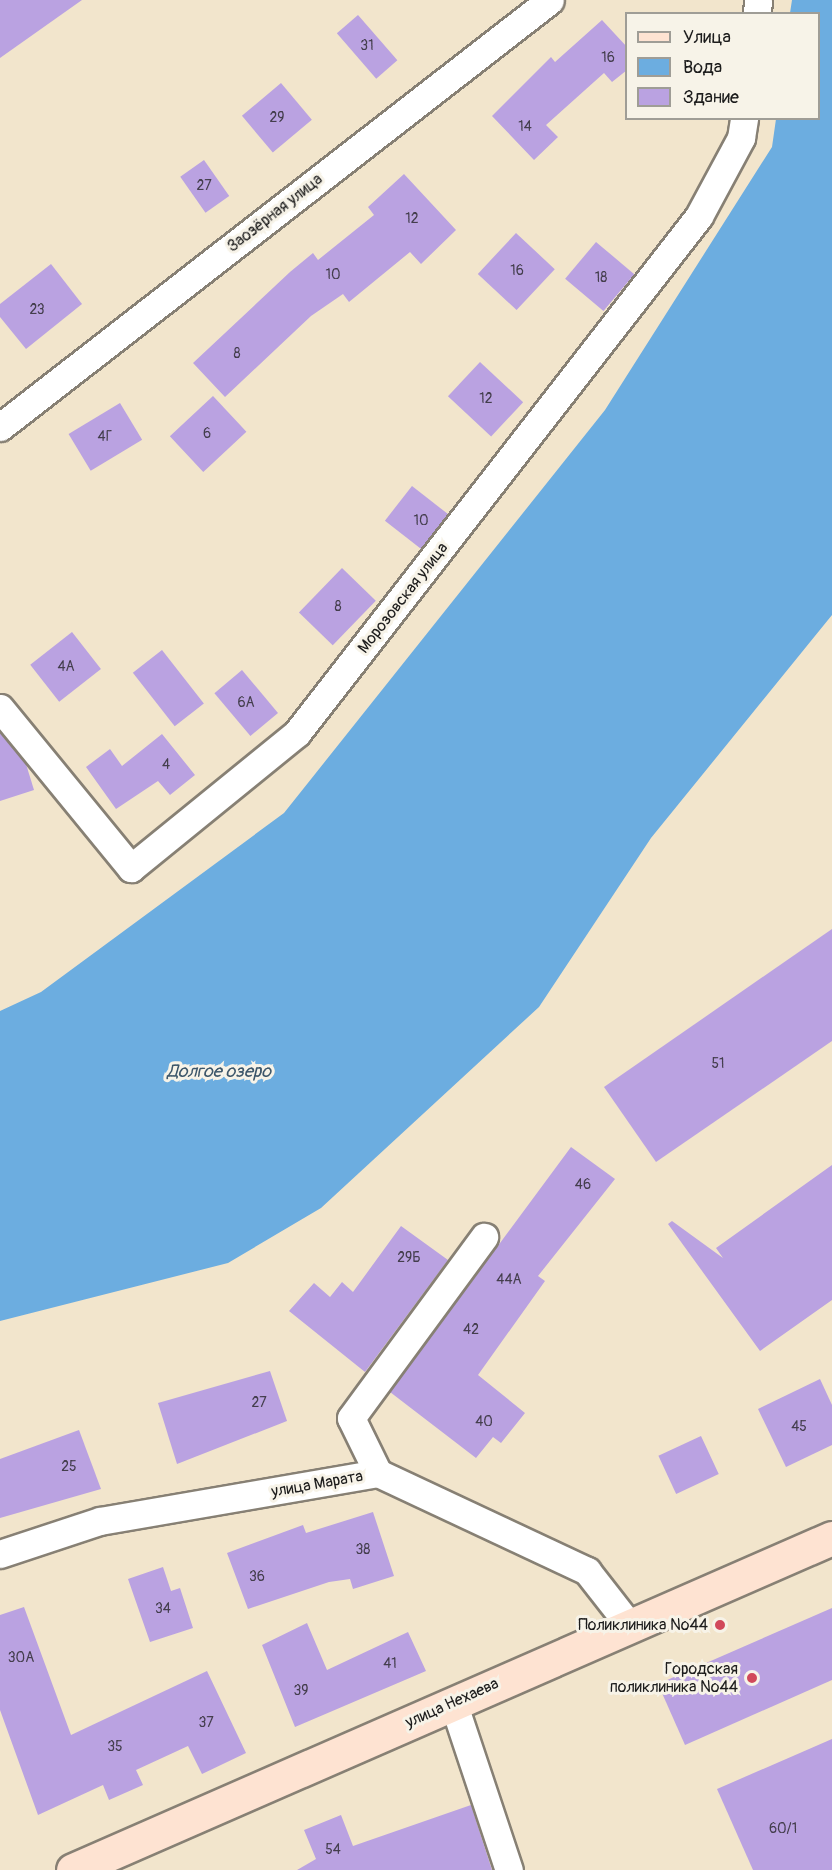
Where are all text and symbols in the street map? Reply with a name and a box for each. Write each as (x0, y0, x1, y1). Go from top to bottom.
legend (625, 12, 820, 120)
text: Улица (683, 26, 731, 49)
house number: 31 (360, 38, 374, 54)
house number: 16 (601, 50, 615, 66)
text: Вода (683, 56, 722, 79)
text: Здание (683, 86, 739, 109)
house number: 29 (269, 110, 285, 126)
house number: 14 (518, 119, 532, 135)
street label: Заозёрная улица (223, 170, 327, 256)
house number: 27 (196, 178, 212, 194)
house number: 12 (405, 211, 419, 227)
house number: 16 (510, 263, 524, 279)
house number: 10 (325, 267, 341, 283)
house number: 18 (595, 270, 607, 286)
house number: 23 (29, 302, 45, 318)
house number: 8 (233, 346, 241, 362)
house number: 12 (479, 391, 493, 407)
house number: 6 (203, 426, 211, 442)
house number: 4Г (98, 429, 112, 445)
house number: 10 (413, 513, 429, 529)
street label: Морозовская улица (354, 539, 452, 657)
house number: 8 (334, 599, 342, 615)
house number: 4А (57, 659, 75, 675)
house number: 6А (237, 695, 255, 711)
house number: 4 (162, 757, 170, 773)
house number: 51 (711, 1056, 725, 1072)
water label: Долгое озеро (167, 1061, 271, 1083)
house number: 46 (575, 1177, 591, 1193)
house number: 29Б (397, 1250, 421, 1266)
house number: 44А (496, 1272, 522, 1288)
house number: 42 (463, 1322, 479, 1338)
house number: 27 (251, 1395, 267, 1411)
house number: 40 (475, 1414, 493, 1430)
house number: 45 (791, 1419, 807, 1435)
house number: 25 (61, 1459, 77, 1475)
street label: улица Марата (270, 1466, 364, 1502)
house number: 38 (356, 1542, 370, 1558)
house number: 36 (249, 1569, 265, 1585)
house number: 34 (155, 1601, 171, 1617)
place label: Поликлиника №44 (578, 1615, 708, 1635)
marker: Поликлиника №44 (713, 1618, 727, 1632)
house number: 30А (8, 1650, 34, 1666)
house number: 41 (383, 1656, 397, 1672)
place label: Городская поликлиника №44 (610, 1659, 738, 1697)
marker: Городская поликлиника №44 (743, 1669, 761, 1687)
street label: улица Нехаева (402, 1674, 502, 1732)
house number: 39 (293, 1683, 309, 1699)
house number: 37 (198, 1715, 214, 1731)
house number: 35 (107, 1739, 123, 1755)
house number: 60/1 (769, 1821, 797, 1837)
house number: 54 (325, 1842, 341, 1858)

